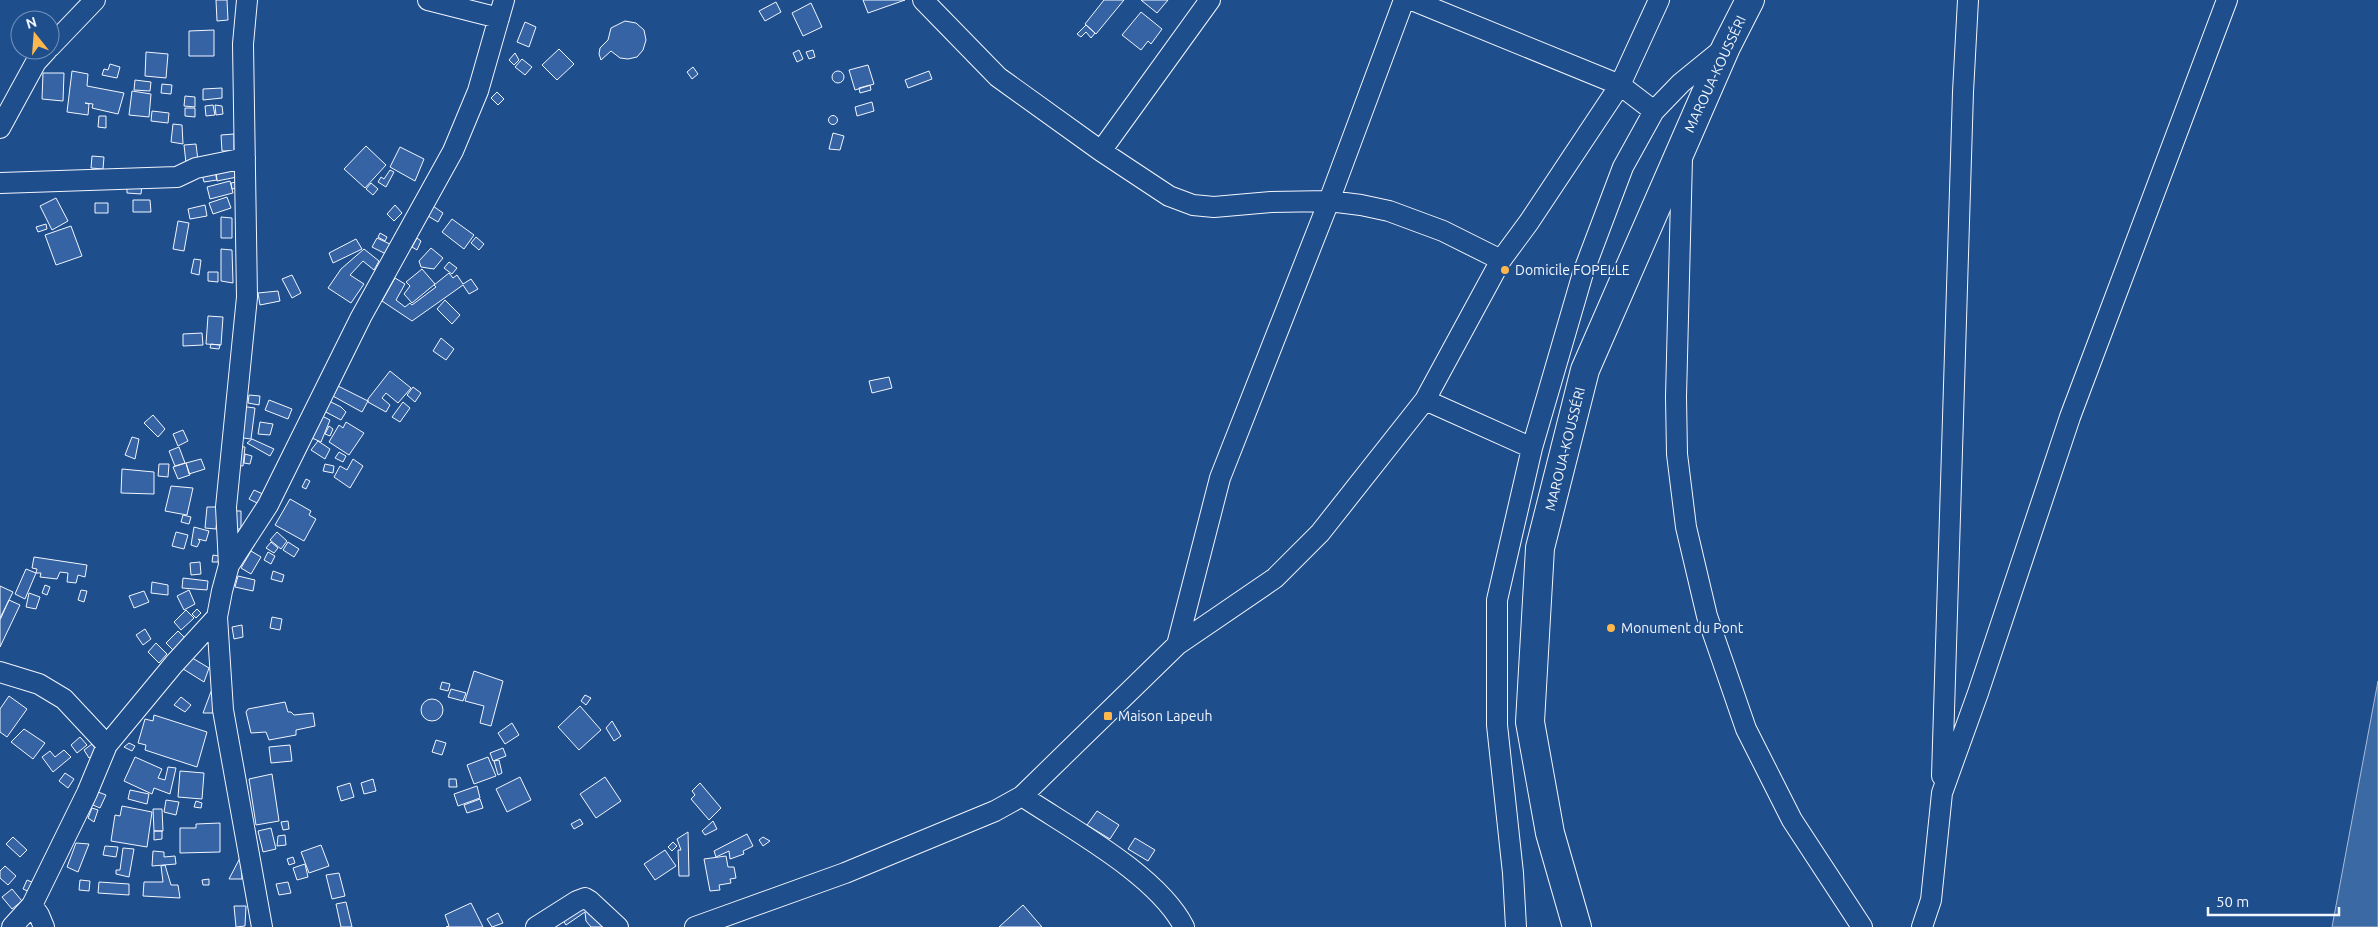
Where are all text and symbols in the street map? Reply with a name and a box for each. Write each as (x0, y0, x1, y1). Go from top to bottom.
north arrow (10, 10, 60, 60)
text: N (24, 13, 39, 32)
street label: MAROUA-KOUSSÉRI (1680, 13, 1749, 135)
place label: Domicile FOPELLE (1515, 262, 1630, 278)
marker: Domicile FOPELLE (1499, 264, 1511, 276)
street label: MAROUA-KOUSSÉRI (1541, 385, 1588, 513)
place label: Monument du Pont (1621, 620, 1744, 636)
marker: Monument du Pont (1605, 622, 1617, 634)
place label: Maison Lapeuh (1118, 708, 1212, 724)
marker: Maison Lapeuh (1102, 710, 1114, 722)
scale bar (2208, 884, 2339, 916)
text: 50 m (2216, 893, 2249, 910)

